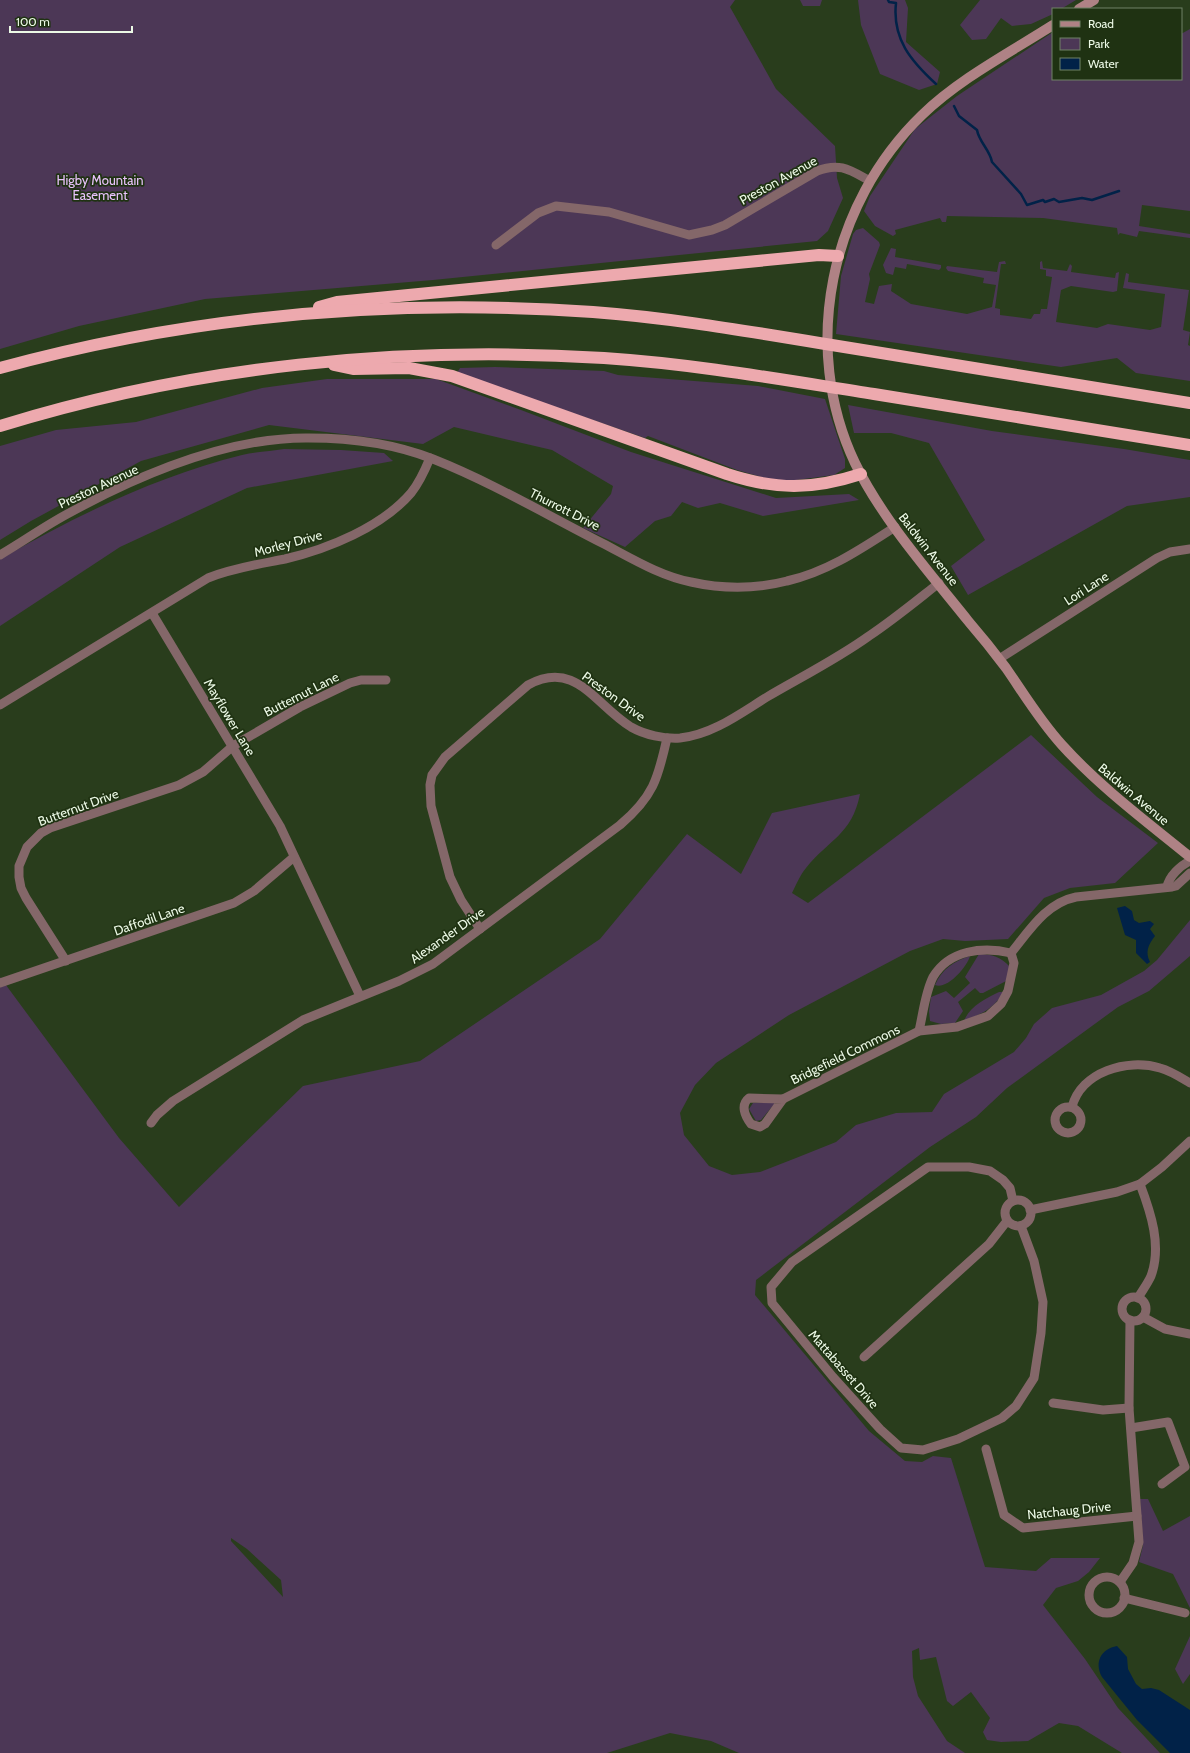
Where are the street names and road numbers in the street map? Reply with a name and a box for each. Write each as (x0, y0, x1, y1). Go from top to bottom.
street label: Preston Avenue (736, 152, 820, 208)
street label: Preston Avenue (56, 460, 141, 511)
street label: Thurrott Drive (527, 484, 603, 534)
street label: Baldwin Avenue (896, 509, 963, 589)
street label: Morley Drive (252, 526, 324, 560)
street label: Lori Lane (1061, 567, 1112, 608)
street label: Butternut Lane (261, 668, 341, 720)
street label: Preston Drive (579, 668, 649, 724)
street label: Mayflower Lane (201, 676, 259, 759)
street label: Baldwin Avenue (1095, 760, 1173, 829)
street label: Butternut Drive (36, 785, 121, 829)
street label: Daffodil Lane (112, 899, 187, 939)
street label: Alexander Drive (407, 903, 488, 967)
street label: Bridgefield Commons (788, 1020, 903, 1087)
street label: Mattabasset Drive (806, 1326, 883, 1412)
street label: Natchaug Drive (1026, 1498, 1112, 1522)

